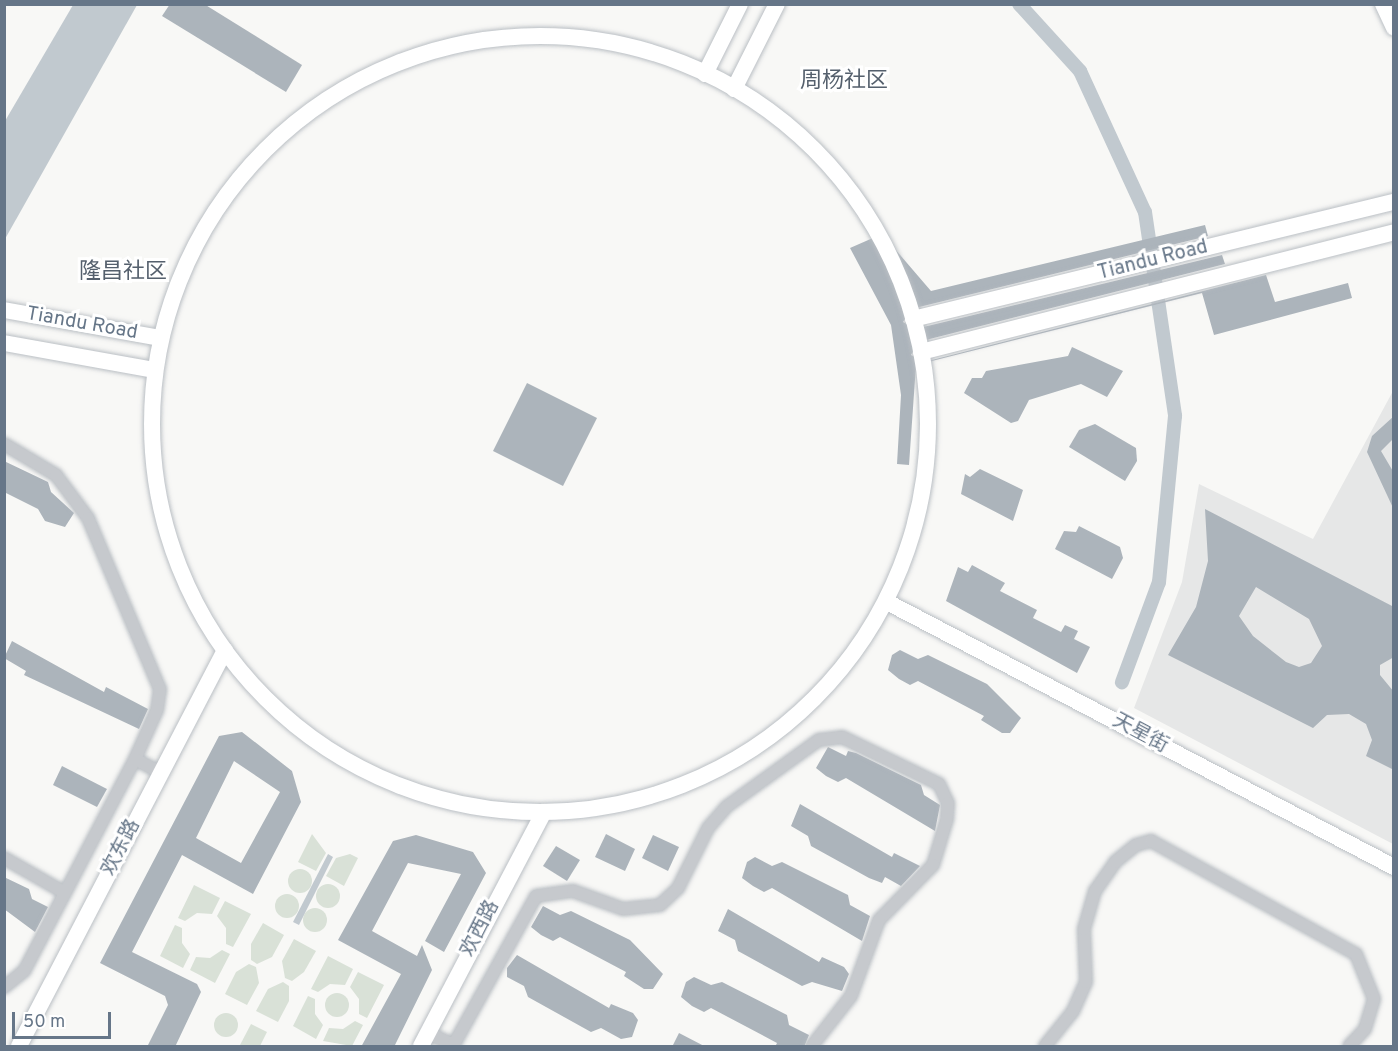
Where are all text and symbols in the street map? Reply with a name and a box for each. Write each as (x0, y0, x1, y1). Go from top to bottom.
district label: 周杨社区 (800, 69, 888, 95)
street label: Tiandu Road (1095, 236, 1211, 286)
district label: 隆昌社区 (79, 260, 167, 286)
street label: Tiandu Road (24, 302, 140, 346)
street label: 天星街 (1108, 709, 1172, 759)
street label: 欢东路 (98, 816, 146, 880)
street label: 欢西路 (457, 897, 505, 961)
scale bar (15, 1000, 114, 1038)
text: 50 m (23, 1011, 65, 1034)

